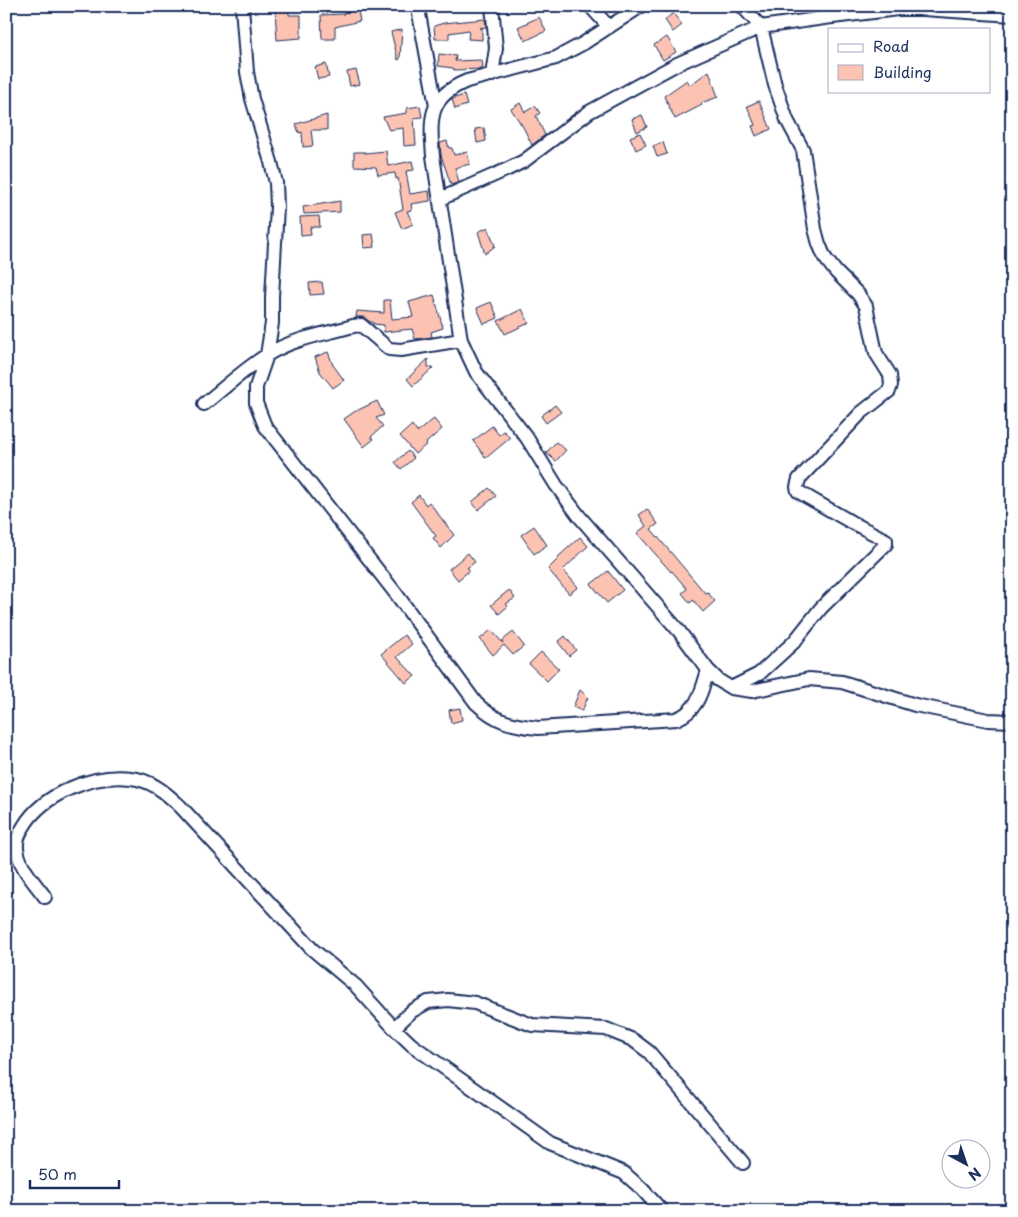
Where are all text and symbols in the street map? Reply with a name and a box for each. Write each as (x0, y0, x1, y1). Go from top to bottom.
legend (828, 28, 990, 92)
text: Road (873, 34, 909, 57)
text: Building (873, 60, 932, 83)
north arrow (940, 1140, 990, 1190)
scale bar (30, 1157, 119, 1189)
text: 50 m (38, 1162, 77, 1185)
text: N (964, 1163, 986, 1186)

